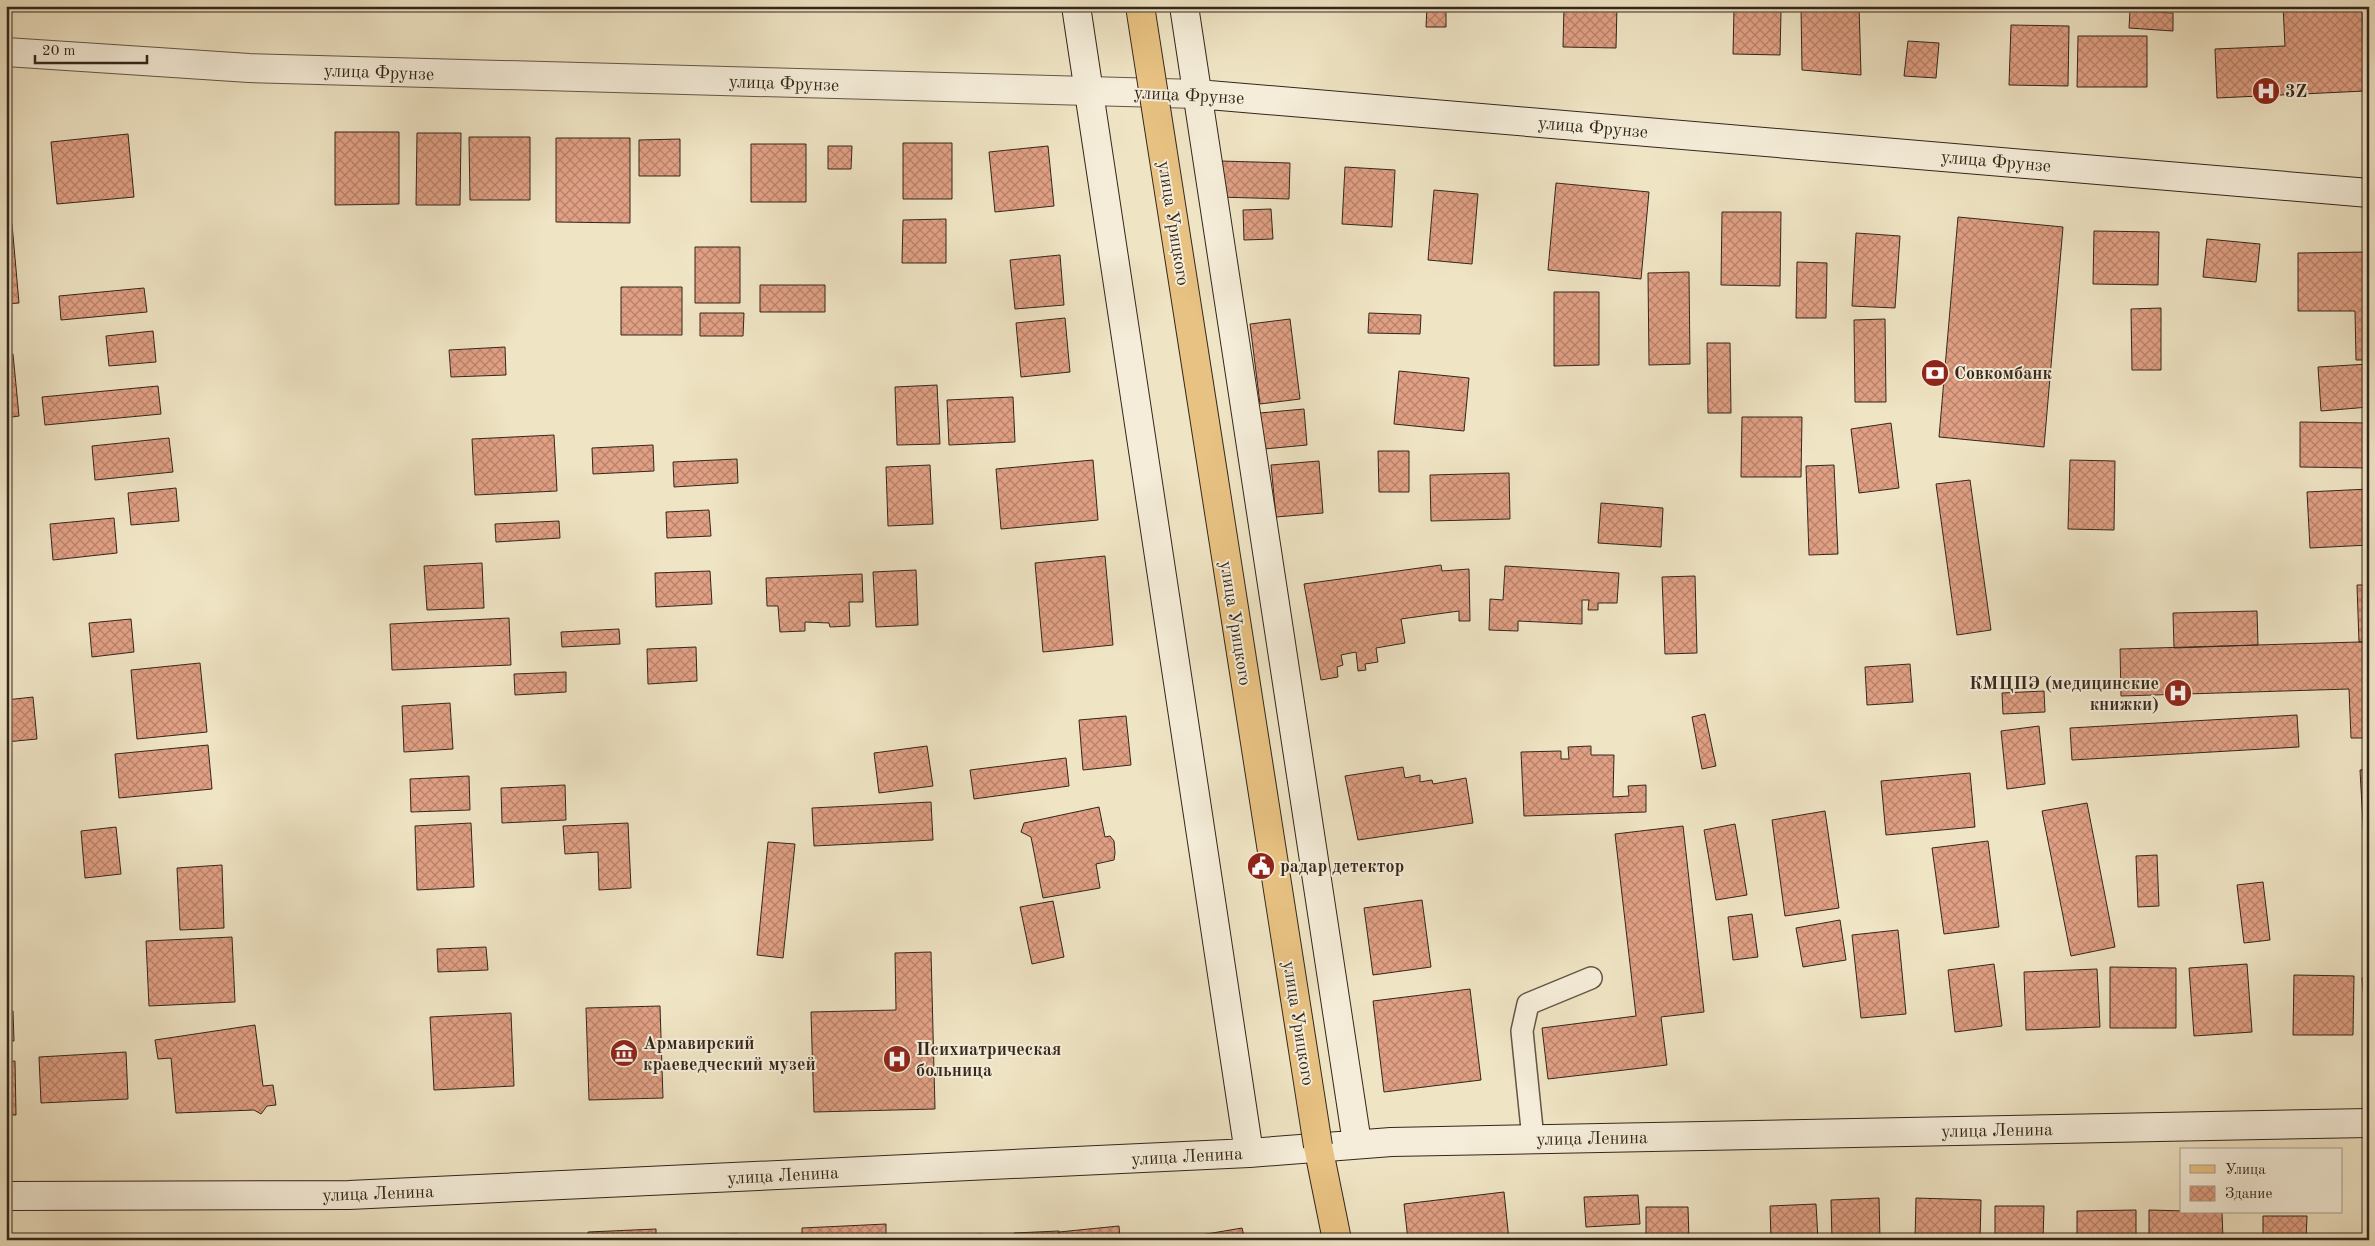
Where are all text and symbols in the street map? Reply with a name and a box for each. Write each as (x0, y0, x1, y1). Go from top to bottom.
scale bar (35, 32, 148, 64)
text: 20 m (42, 44, 76, 59)
street label: улица Фрунзе (323, 62, 435, 84)
street label: улица Фрунзе (728, 73, 840, 95)
hospital icon: 3Z (2251, 76, 2281, 106)
place label: 3Z (2285, 83, 2307, 101)
street label: улица Фрунзе (1133, 84, 1245, 108)
street label: улица Фрунзе (1537, 114, 1649, 142)
street label: улица Фрунзе (1940, 148, 2052, 176)
street label: улица Урицкого (1154, 159, 1192, 287)
bank icon: Совкомбанк (1920, 358, 1950, 388)
place label: Совкомбанк (1954, 365, 2053, 383)
street label: улица Урицкого (1216, 559, 1254, 687)
place label: КМЦПЭ (медицинские книжки) (1969, 675, 2159, 714)
hospital icon: КМЦПЭ (медицинские книжки) (2163, 678, 2193, 708)
public building icon: радар детектор (1246, 851, 1276, 881)
place label: радар детектор (1280, 858, 1404, 876)
street label: улица Урицкого (1279, 959, 1317, 1087)
place label: Армавирский краеведческий музей (643, 1035, 816, 1074)
museum icon: Армавирский краеведческий музей (609, 1038, 639, 1068)
place label: Психиатрическая больница (916, 1041, 1061, 1080)
hospital icon: Психиатрическая больница (882, 1044, 912, 1074)
street label: улица Ленина (1941, 1121, 2053, 1141)
street label: улица Ленина (1536, 1129, 1648, 1149)
street label: улица Ленина (1131, 1145, 1243, 1169)
legend (2180, 1148, 2342, 1214)
text: Улица (2225, 1163, 2266, 1178)
street label: улица Ленина (727, 1164, 839, 1188)
street label: улица Ленина (322, 1183, 434, 1205)
text: Здание (2225, 1187, 2272, 1202)

